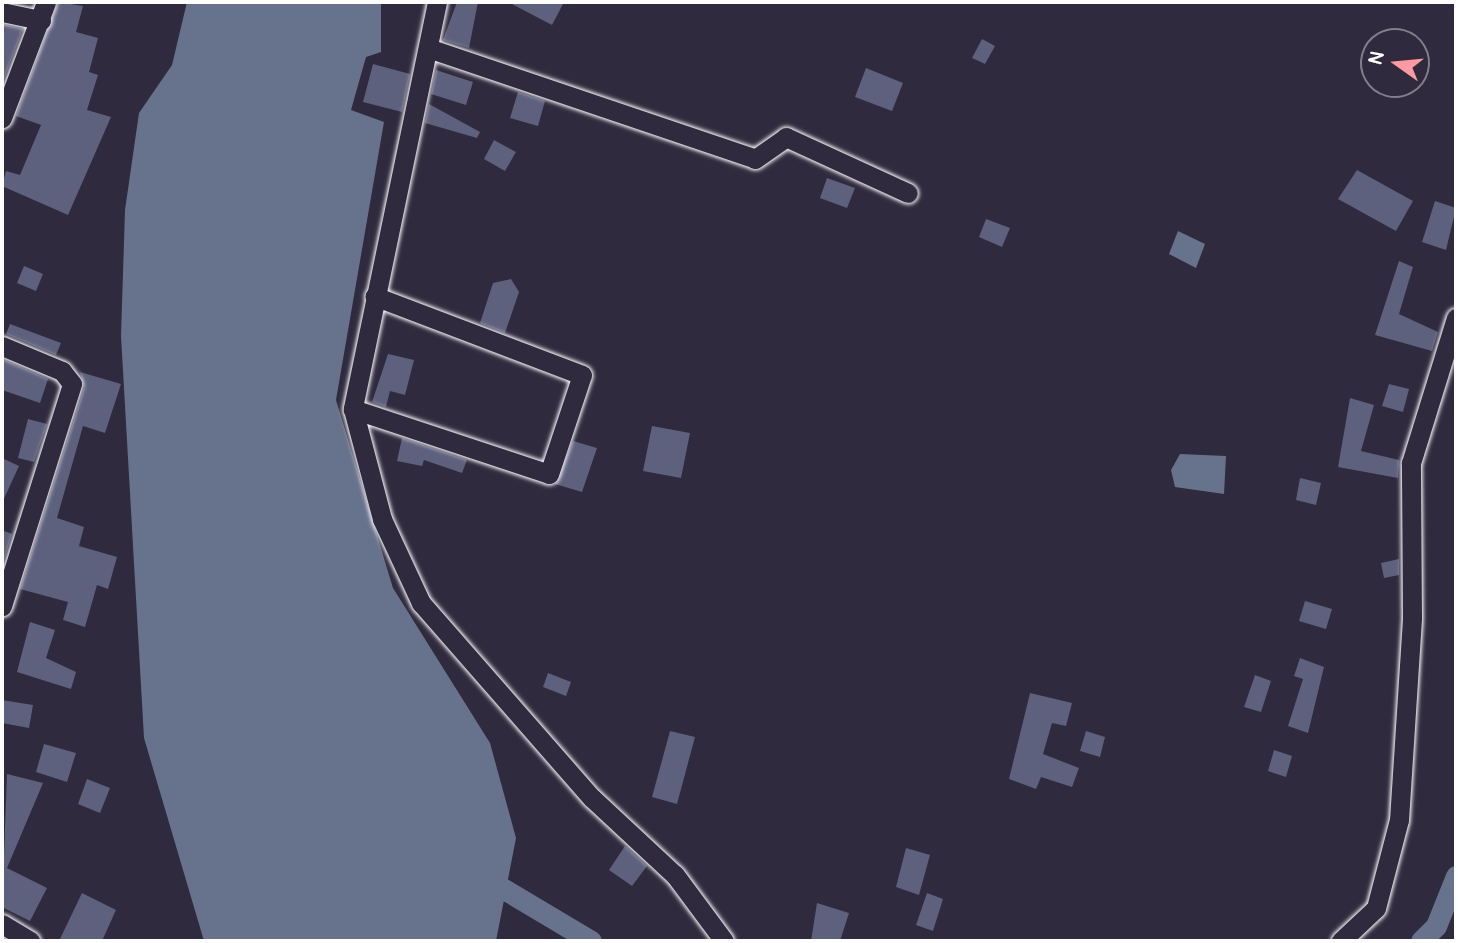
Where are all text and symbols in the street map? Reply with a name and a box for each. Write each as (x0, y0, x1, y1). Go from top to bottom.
north arrow (1360, 28, 1430, 98)
text: N (1363, 49, 1390, 67)

